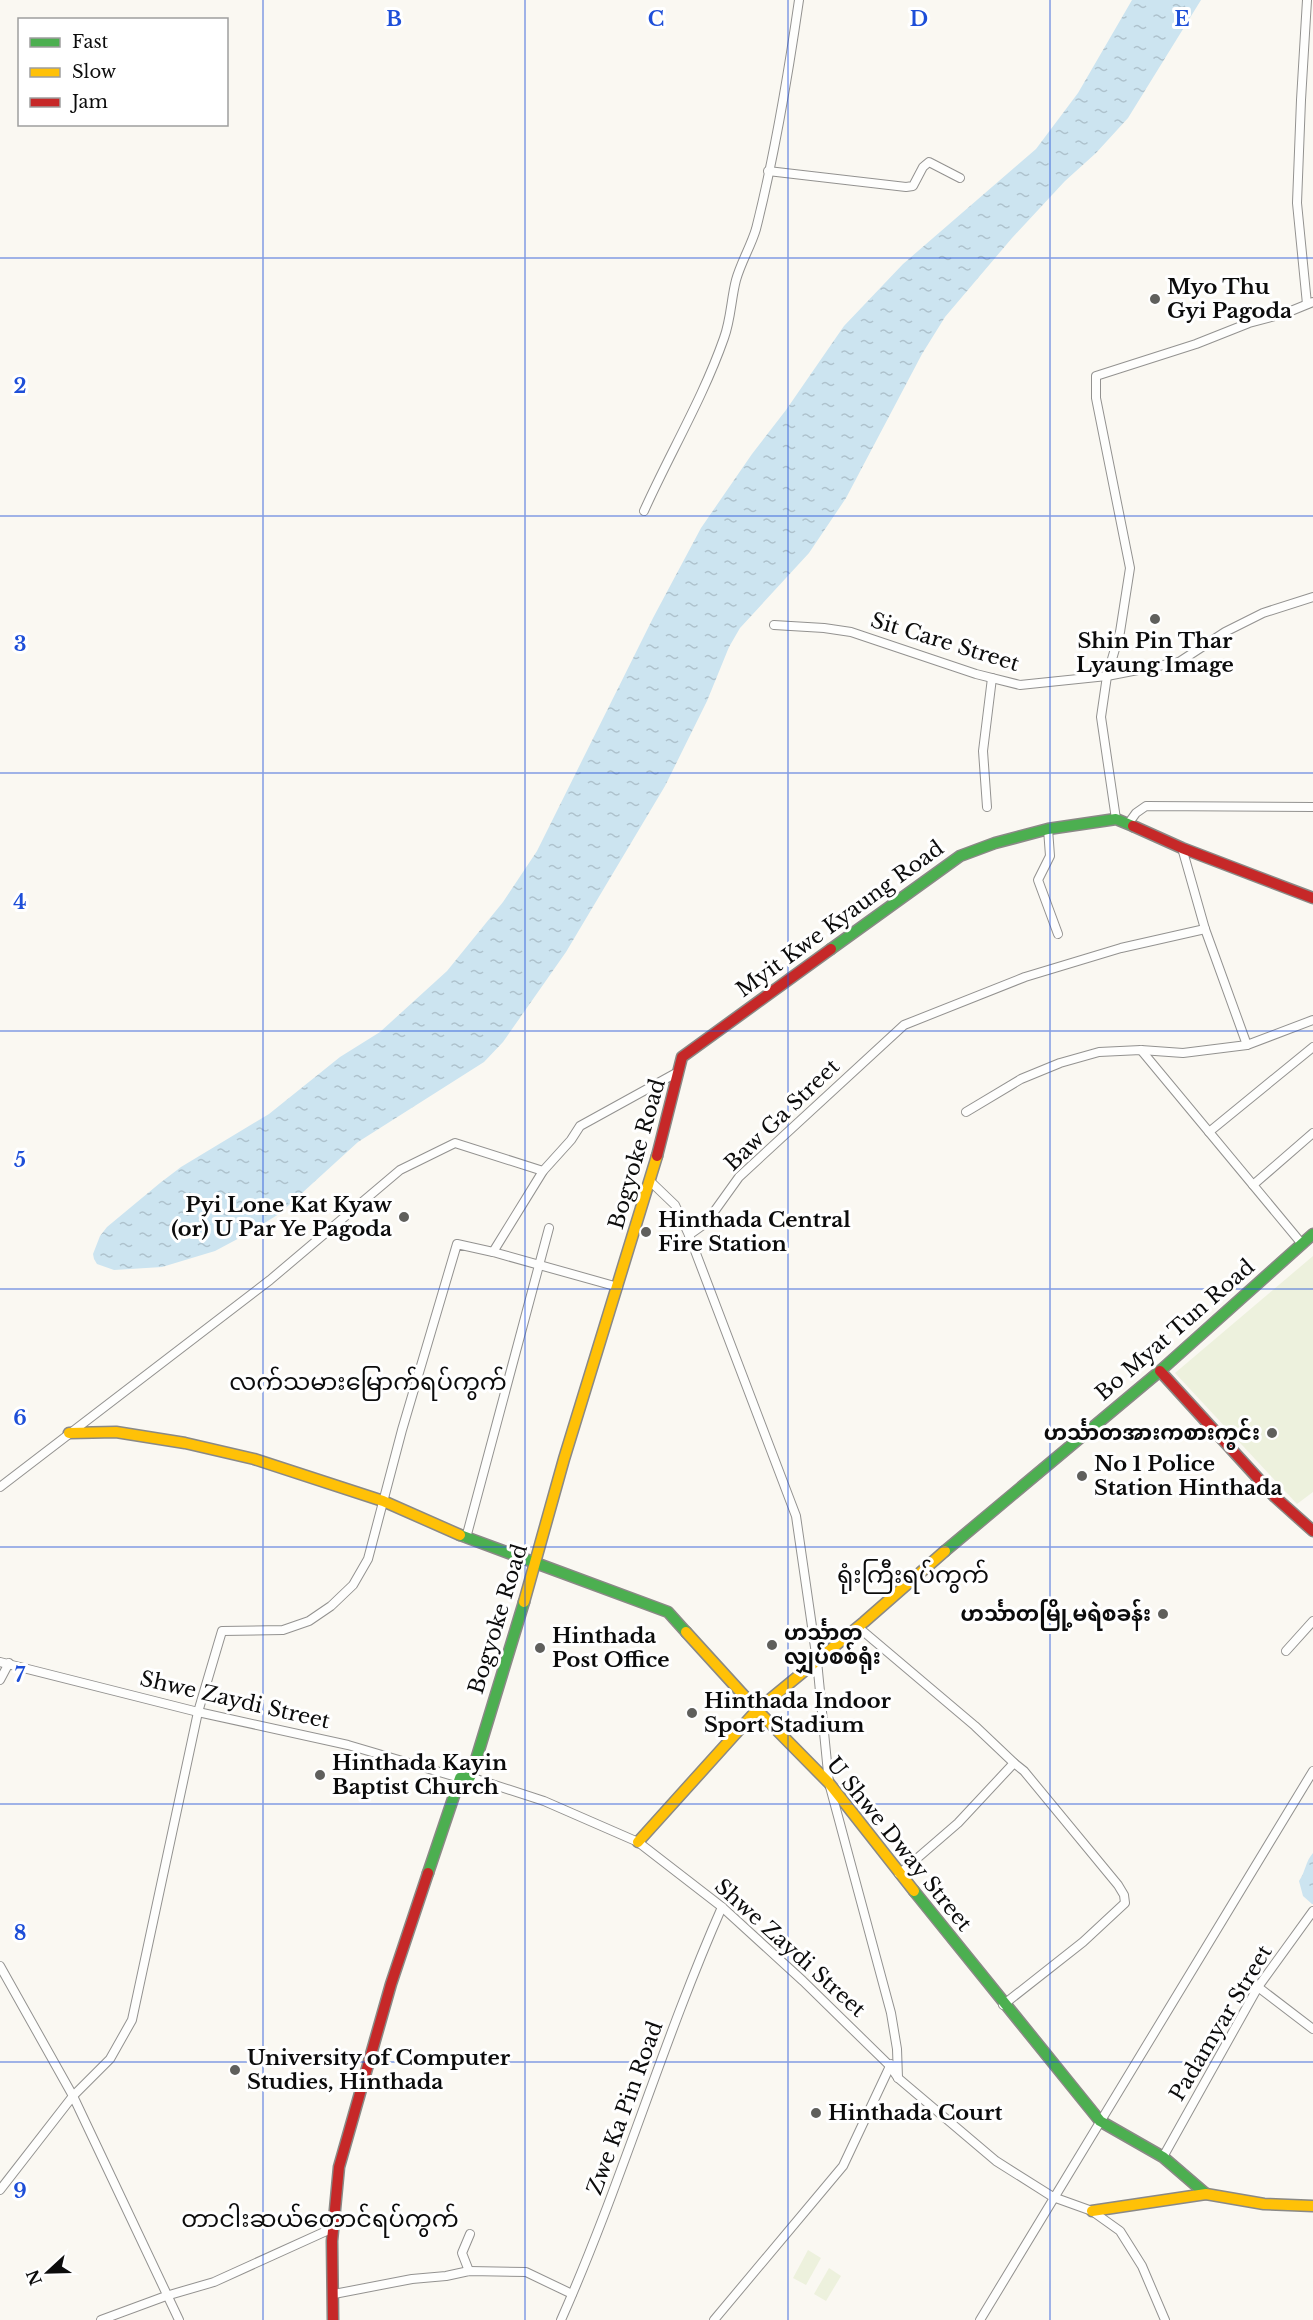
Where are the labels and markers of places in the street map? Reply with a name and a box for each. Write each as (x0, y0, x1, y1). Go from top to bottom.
place label: Myo Thu Gyi Pagoda (1167, 274, 1292, 324)
marker: Myo Thu Gyi Pagoda (1148, 292, 1162, 306)
marker: Shin Pin Thar Lyaung Image (1148, 612, 1162, 626)
place label: Shin Pin Thar Lyaung Image (1076, 628, 1234, 678)
place label: Pyi Lone Kat Kyaw (or) U Par Ye Pagoda (171, 1192, 392, 1242)
place label: Hinthada Central Fire Station (658, 1207, 851, 1257)
marker: Pyi Lone Kat Kyaw (or) U Par Ye Pagoda (397, 1210, 411, 1224)
marker: Hinthada Central Fire Station (639, 1225, 653, 1239)
place label: ဟင်္သာတအားကစားကွင်း (1044, 1417, 1260, 1450)
marker: ဟင်္သာတအားကစားကွင်း (1265, 1426, 1279, 1440)
place label: No 1 Police Station Hinthada (1094, 1451, 1283, 1501)
marker: No 1 Police Station Hinthada (1075, 1469, 1089, 1483)
place label: ဟင်္သာတမြို့မရဲစခန်း (961, 1598, 1151, 1631)
marker: ဟင်္သာတမြို့မရဲစခန်း (1156, 1607, 1170, 1621)
place label: ဟင်္သာတ လျှပ်စစ်ရုံး (784, 1618, 881, 1675)
place label: Hinthada Post Office (552, 1623, 670, 1673)
marker: ဟင်္သာတ လျှပ်စစ်ရုံး (765, 1638, 779, 1652)
marker: Hinthada Post Office (533, 1641, 547, 1655)
place label: Hinthada Indoor Sport Stadium (704, 1688, 892, 1738)
marker: Hinthada Indoor Sport Stadium (685, 1706, 699, 1720)
place label: Hinthada Kayin Baptist Church (332, 1750, 507, 1800)
marker: Hinthada Kayin Baptist Church (313, 1768, 327, 1782)
place label: University of Computer Studies, Hinthada (247, 2045, 511, 2095)
marker: University of Computer Studies, Hinthada (228, 2063, 242, 2077)
place label: Hinthada Court (828, 2100, 1003, 2126)
marker: Hinthada Court (809, 2106, 823, 2120)

